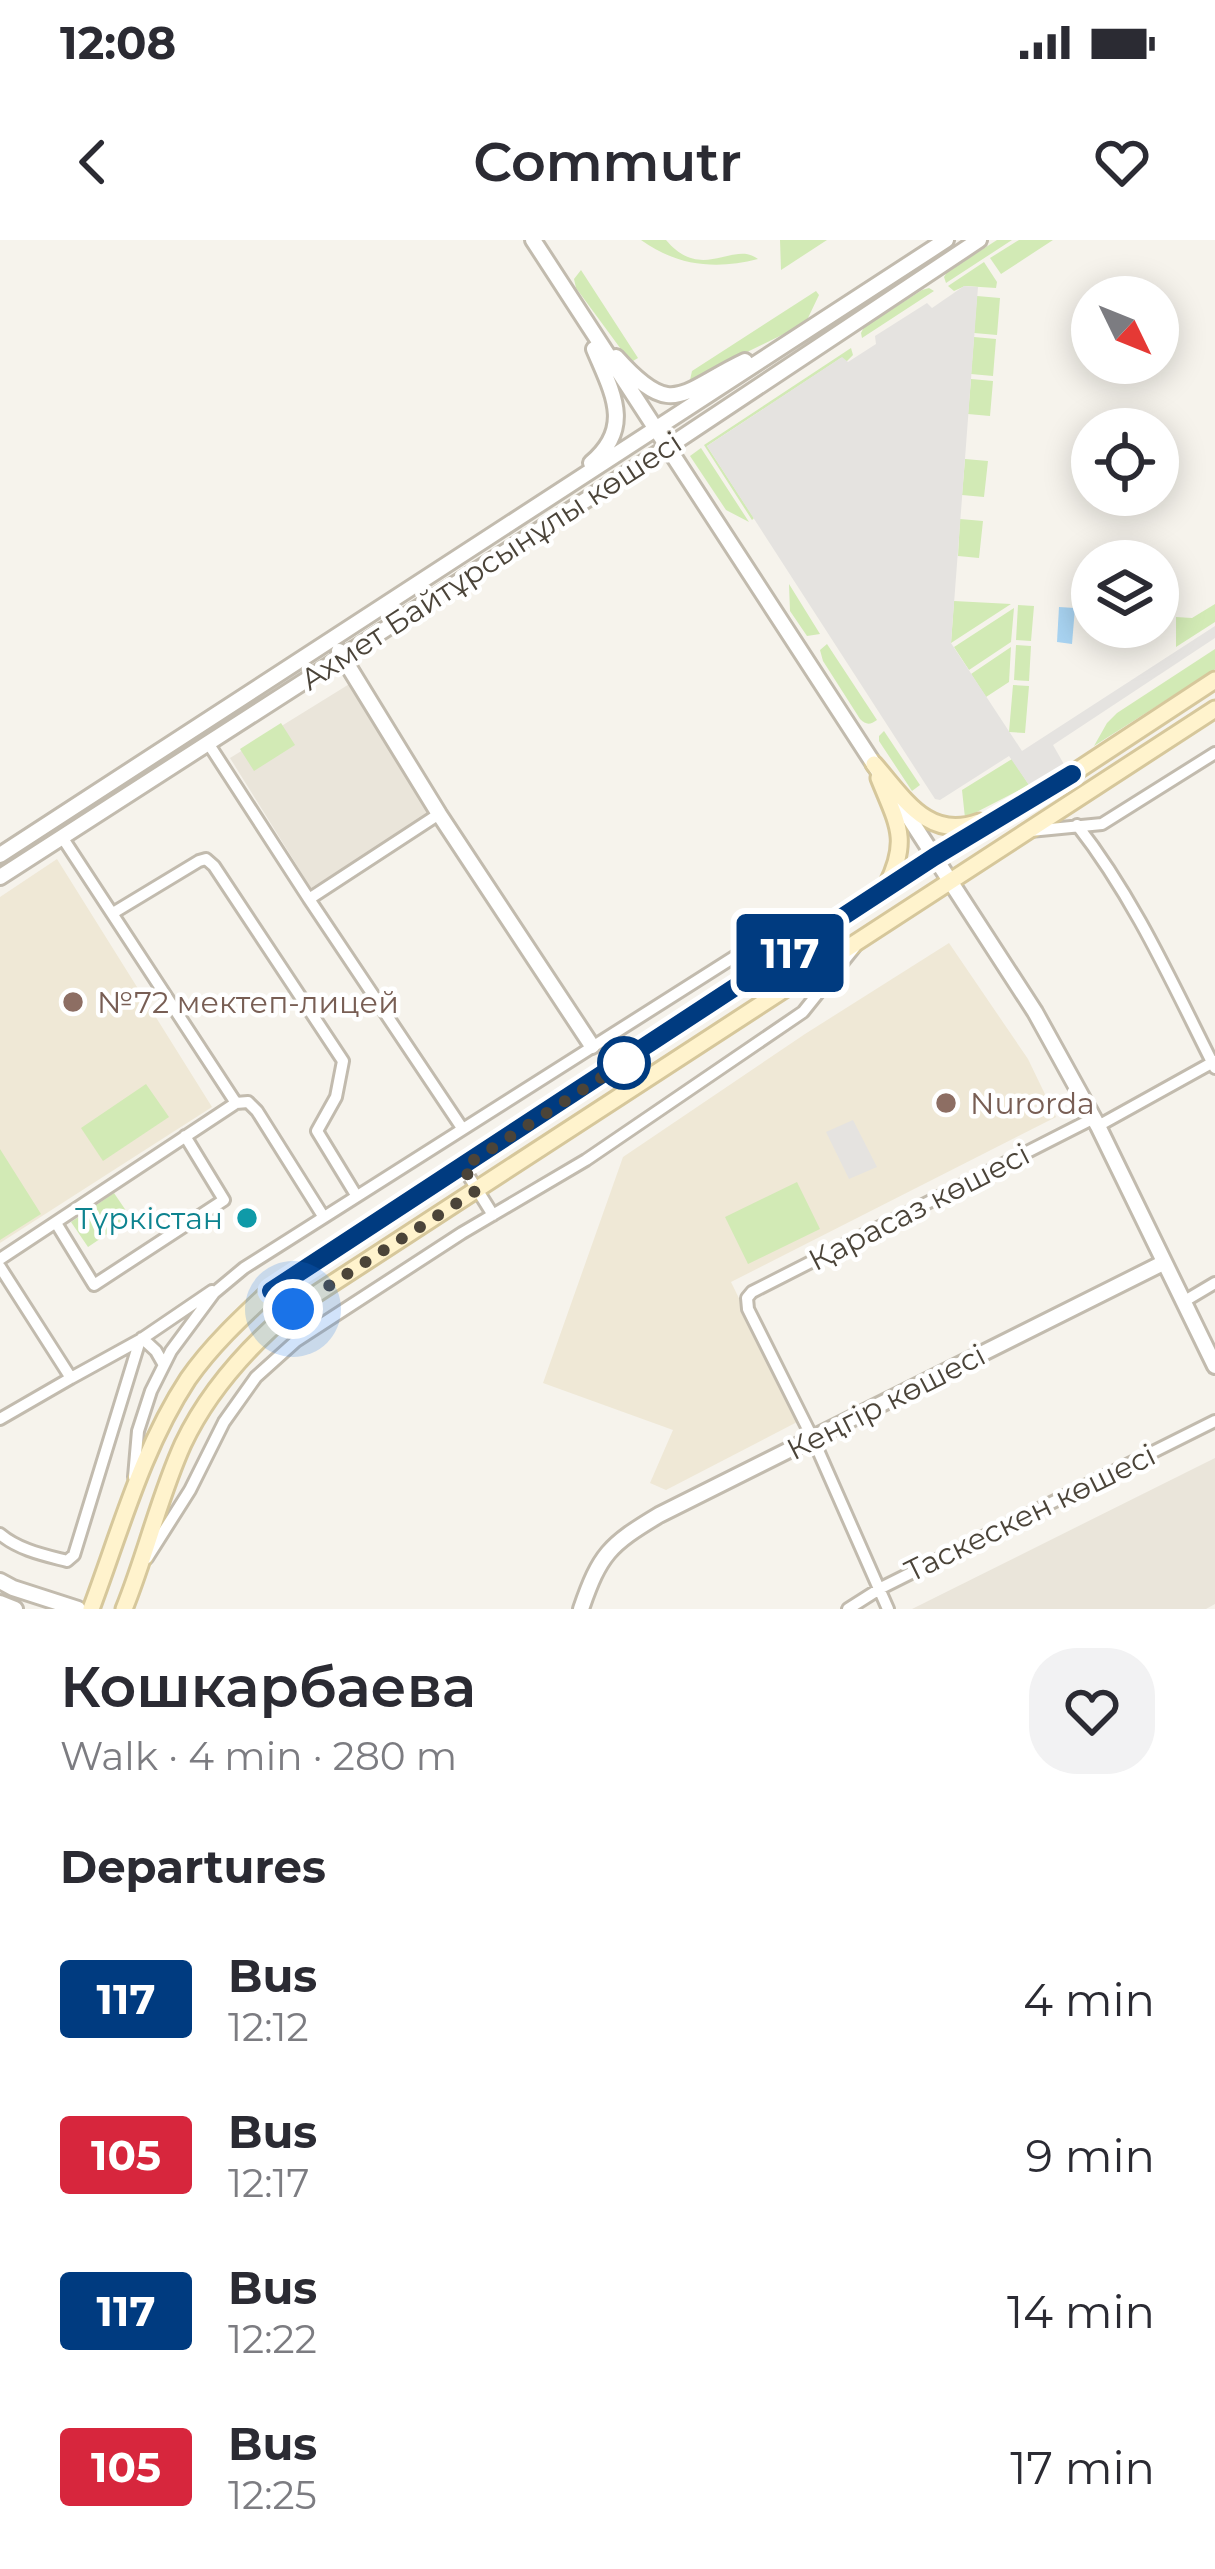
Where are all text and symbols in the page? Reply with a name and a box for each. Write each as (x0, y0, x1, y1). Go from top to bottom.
text: 12:08 (60, 15, 176, 70)
icon: back (60, 129, 126, 195)
text: Commutr (473, 129, 742, 195)
icon: heart (1089, 129, 1155, 195)
north arrow (1071, 276, 1179, 384)
map controls (1071, 276, 1179, 648)
button: locate (1071, 408, 1179, 516)
street label: Ахмет Байтұрсынұлы көшесі (294, 424, 688, 698)
button: layers (1071, 540, 1179, 648)
line badge: 117 (721, 914, 859, 992)
text: 117 (761, 927, 819, 979)
place label: №72 мектеп-лицей (97, 984, 399, 1021)
marker: №72 мектеп-лицей (60, 989, 86, 1015)
unlabelled marker (599, 1038, 649, 1088)
place label: Nurorda (970, 1085, 1095, 1122)
marker: Nurorda (933, 1090, 959, 1116)
street label: Қарасаз көшесі (802, 1135, 1036, 1279)
place label: Түркістан (75, 1200, 223, 1237)
marker: Түркістан (234, 1205, 260, 1231)
your location (263, 1279, 323, 1339)
street label: Кеңгір көшесі (781, 1336, 991, 1468)
street label: Таскескен көшесі (899, 1436, 1161, 1590)
button: heart (1029, 1648, 1155, 1774)
text: Кошкарбаева (60, 1652, 476, 1721)
text: Walk · 4 min · 280 m (60, 1732, 457, 1780)
text: Departures (60, 1839, 326, 1894)
text: Bus (228, 1948, 317, 2003)
text: 4 min (1023, 1972, 1155, 2027)
text: 117 (97, 1973, 155, 2025)
text: 12:12 (228, 2003, 309, 2051)
text: Bus (228, 2104, 317, 2159)
text: 9 min (1026, 2128, 1155, 2183)
text: 105 (91, 2129, 161, 2181)
text: 12:17 (228, 2159, 310, 2207)
text: Bus (228, 2260, 317, 2315)
text: 14 min (1007, 2284, 1155, 2339)
text: 117 (97, 2285, 155, 2337)
text: 12:22 (228, 2315, 317, 2363)
text: Bus (228, 2416, 317, 2471)
text: 17 min (1010, 2440, 1155, 2495)
text: 105 (91, 2441, 161, 2493)
text: 12:25 (228, 2471, 317, 2519)

